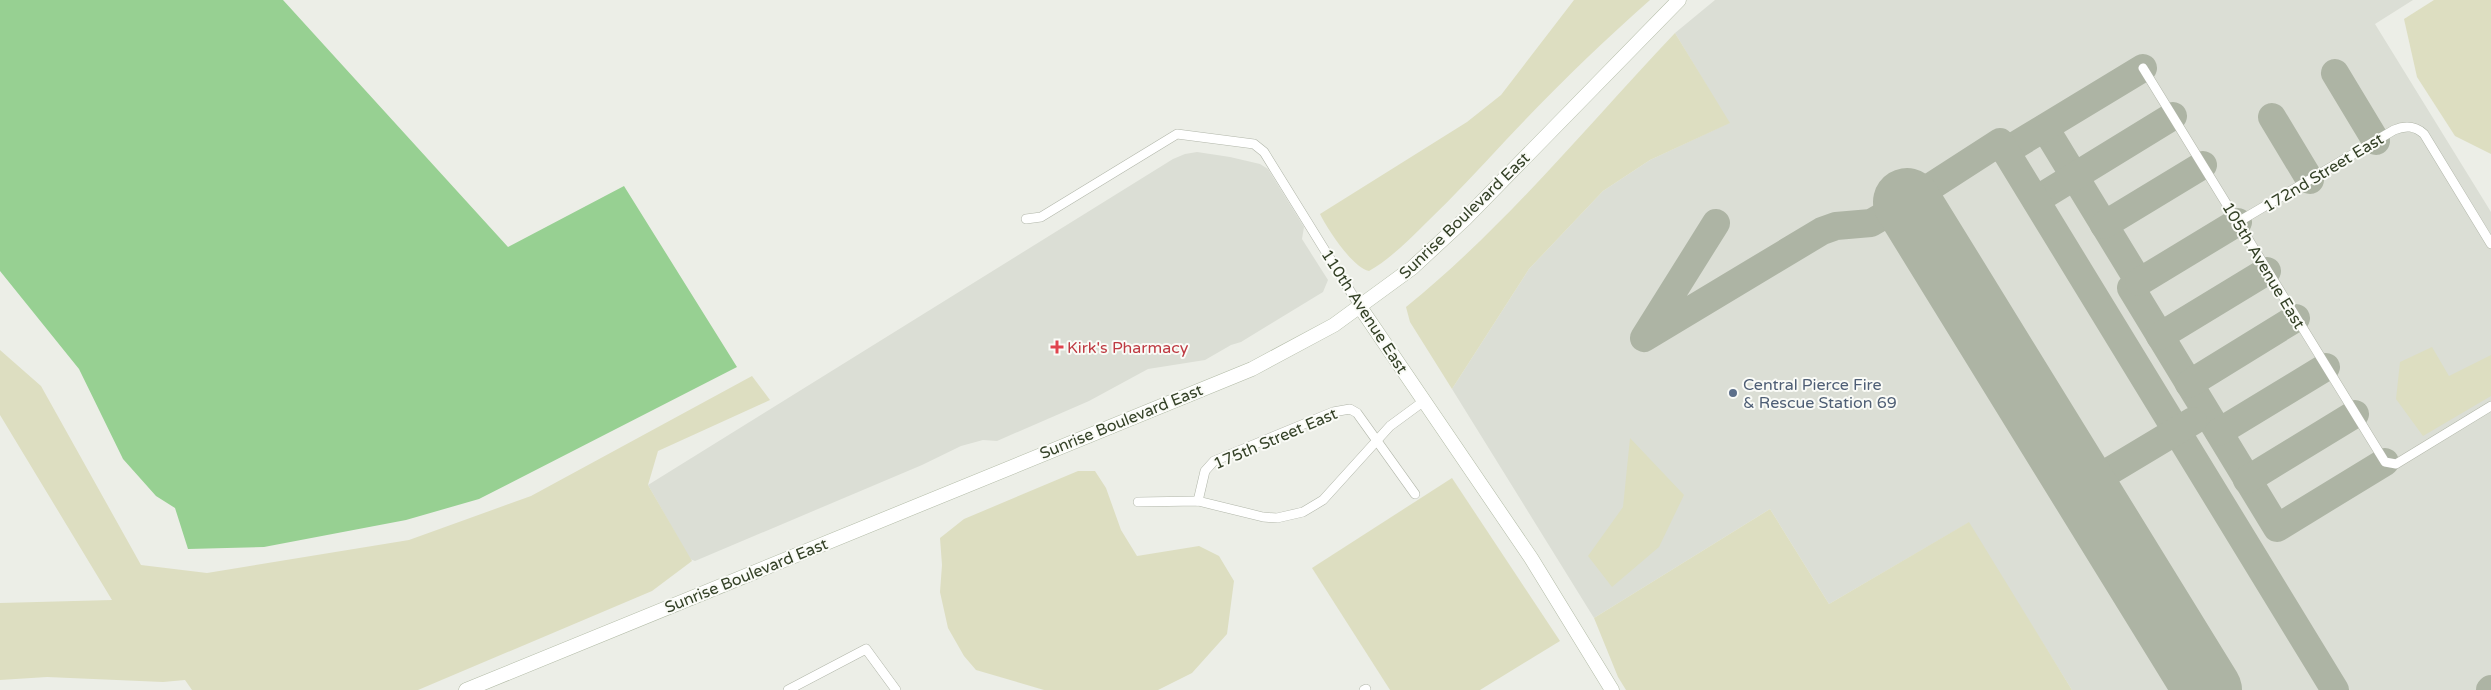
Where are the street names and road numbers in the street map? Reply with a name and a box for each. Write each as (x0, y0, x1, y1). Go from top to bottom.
street label: 172nd Street East (2260, 129, 2387, 217)
street label: Sunrise Boulevard East (1395, 148, 1534, 283)
street label: 105th Avenue East (2217, 198, 2309, 333)
street label: 110th Avenue East (1316, 246, 1412, 378)
street label: Sunrise Boulevard East (1037, 380, 1206, 464)
street label: 175th Street East (1210, 404, 1340, 474)
street label: Sunrise Boulevard East (662, 534, 831, 618)

